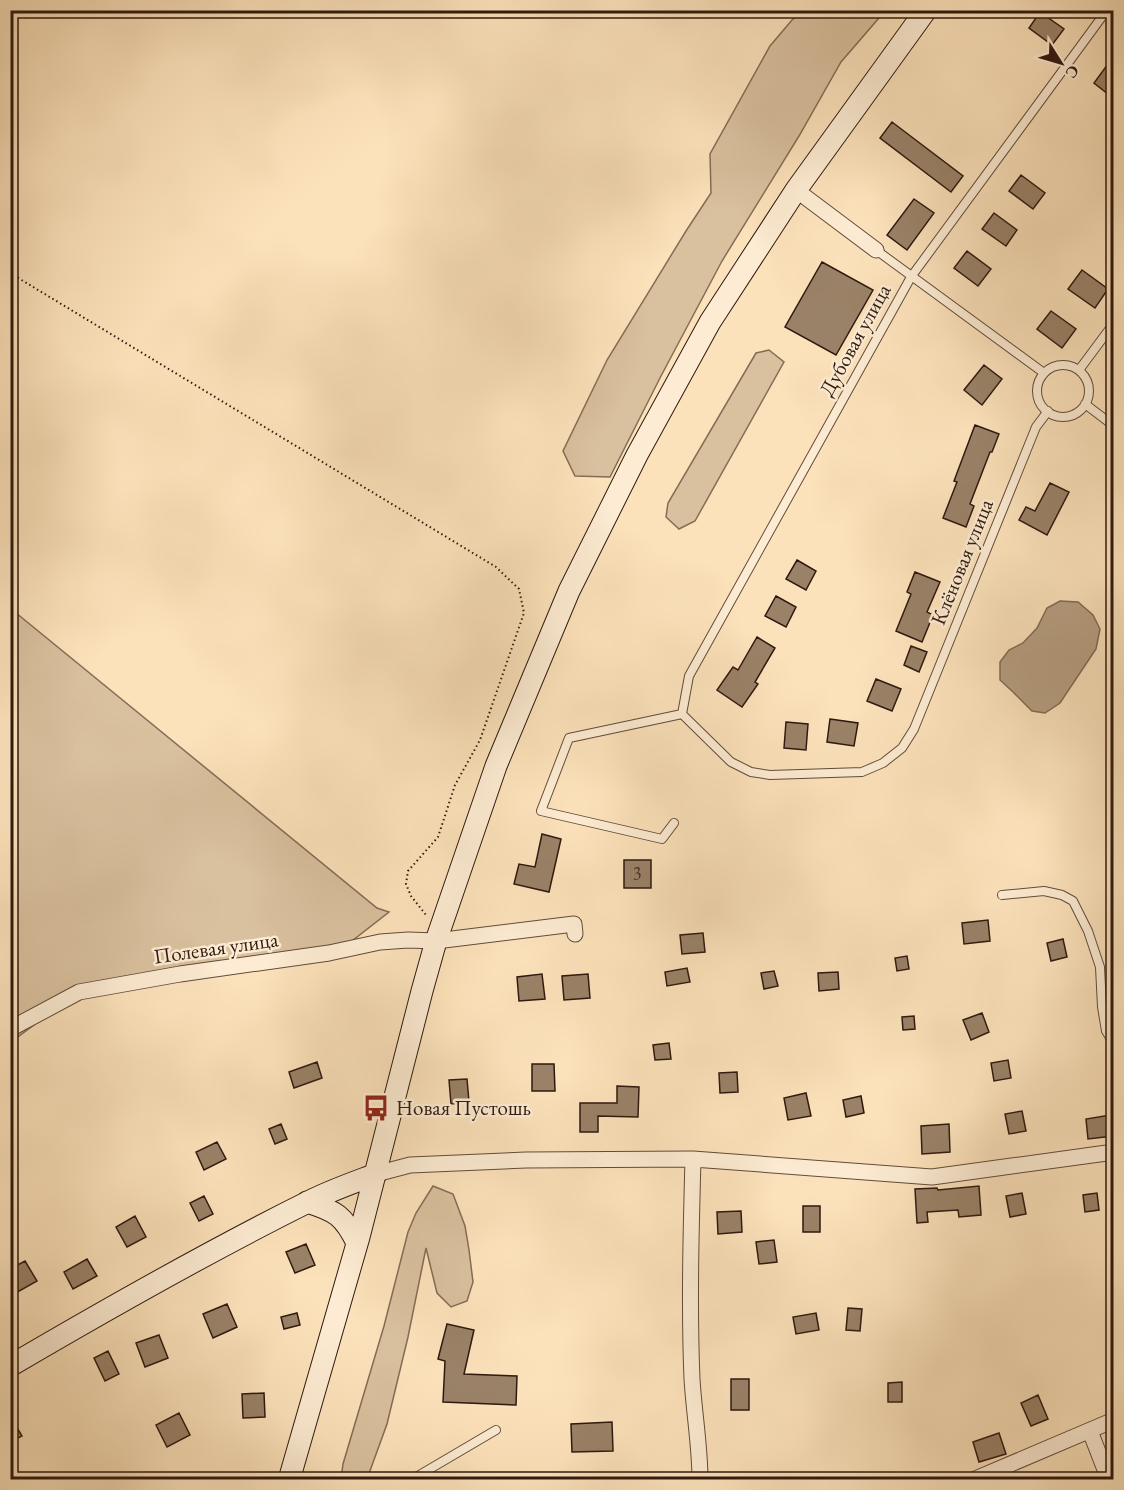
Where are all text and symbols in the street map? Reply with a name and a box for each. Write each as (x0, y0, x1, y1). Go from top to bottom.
north arrow (1031, 33, 1091, 93)
text: С (1061, 61, 1084, 83)
street label: Дубовая улица (813, 278, 897, 401)
street label: Клёновая улица (924, 494, 999, 629)
house number: 3 (633, 862, 641, 885)
street label: Полевая улица (152, 925, 281, 970)
bus stop icon: Новая Пустошь (361, 1093, 391, 1123)
place label: Новая Пустошь (396, 1094, 531, 1121)

